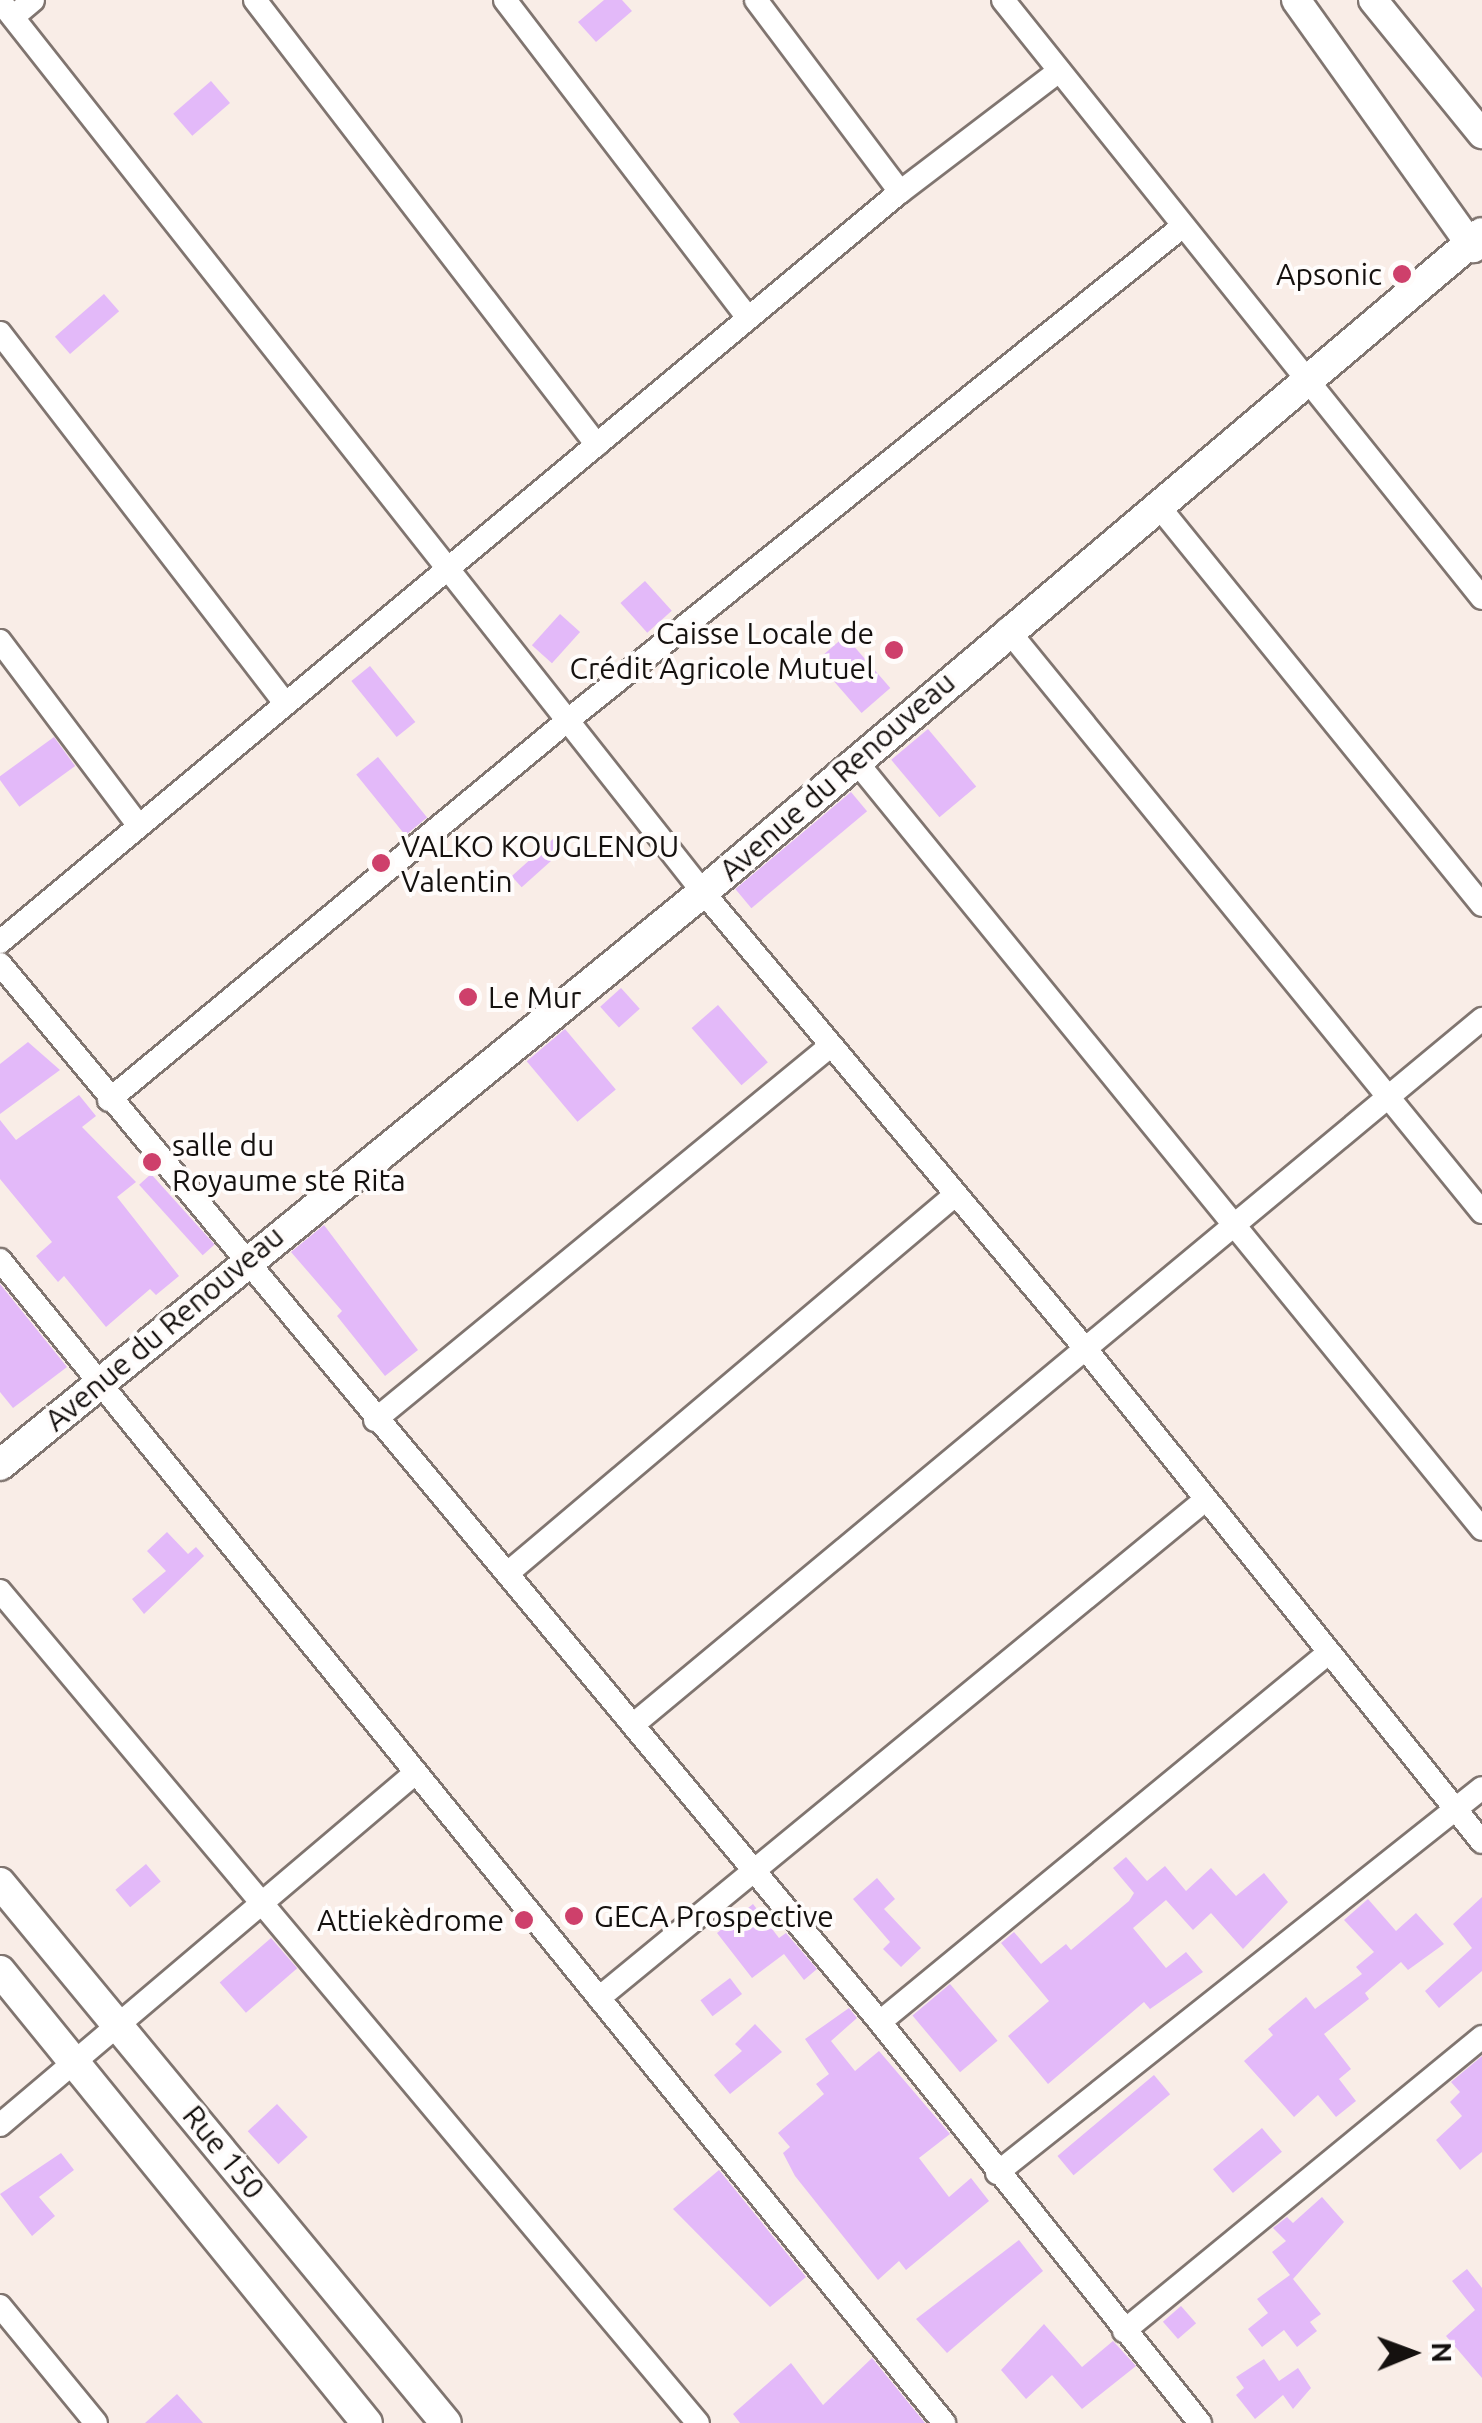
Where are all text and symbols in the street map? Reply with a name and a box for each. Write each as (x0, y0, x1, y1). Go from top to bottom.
place label: Apsonic (1276, 256, 1382, 292)
marker: Apsonic (1391, 263, 1413, 285)
place label: Caisse Locale de Crédit Agricole Mutuel (570, 615, 874, 686)
marker: Caisse Locale de Crédit Agricole Mutuel (883, 639, 905, 661)
street label: Avenue du Renouveau (712, 664, 962, 888)
place label: VALKO KOUGLENOU Valentin (401, 828, 679, 898)
marker: VALKO KOUGLENOU Valentin (370, 852, 392, 874)
place label: Le Mur (488, 979, 581, 1015)
marker: Le Mur (457, 986, 479, 1008)
place label: salle du Royaume ste Rita (172, 1127, 406, 1198)
marker: salle du Royaume ste Rita (141, 1151, 163, 1173)
street label: Avenue du Renouveau (37, 1218, 291, 1438)
place label: GECA Prospective (594, 1898, 834, 1934)
place label: Attiekèdrome (317, 1902, 504, 1938)
marker: GECA Prospective (563, 1905, 585, 1927)
marker: Attiekèdrome (513, 1909, 535, 1931)
street label: Rue 150 (175, 2098, 273, 2206)
north arrow (1362, 2303, 1462, 2403)
text: N (1427, 2342, 1458, 2363)

